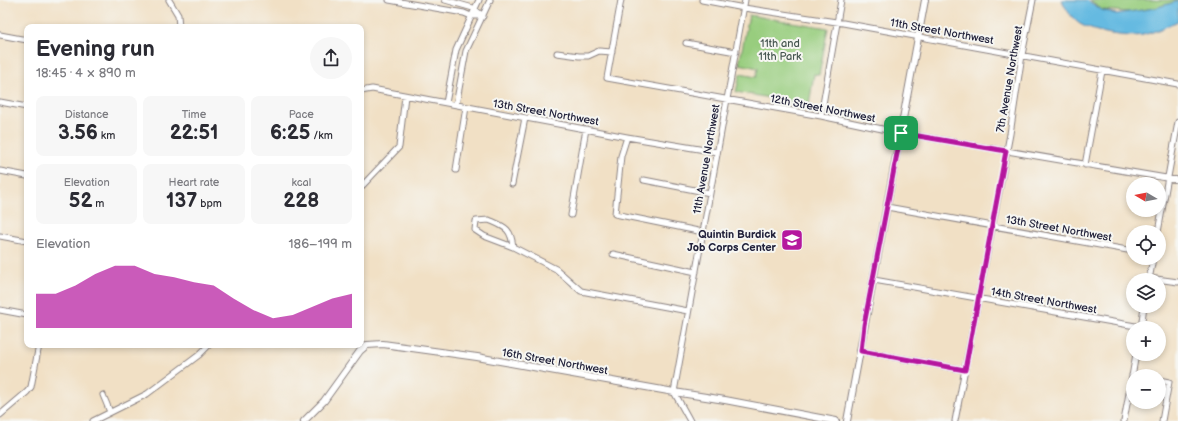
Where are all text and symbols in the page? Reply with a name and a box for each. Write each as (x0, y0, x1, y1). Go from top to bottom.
street label: 11th Street Northwest (889, 16, 995, 47)
street label: 7th Avenue Northwest (994, 24, 1025, 134)
text: Evening run (36, 36, 155, 63)
button: share (310, 37, 352, 79)
park label: 11th and 11th Park (758, 37, 802, 63)
text: 18:45 · 4 × 890 m (36, 65, 136, 81)
street label: 12th Street Northwest (769, 92, 877, 125)
street label: 13th Street Northwest (492, 97, 600, 128)
street label: 11th Avenue Northwest (690, 102, 723, 215)
text: Distance (65, 108, 109, 121)
text: Time (182, 108, 206, 121)
text: Pace (289, 108, 314, 121)
pin (884, 116, 918, 150)
text: 3.56 (58, 121, 98, 145)
text: 22:51 (170, 121, 218, 145)
text: 6:25 (270, 121, 310, 145)
icon: arrive (890, 122, 912, 144)
text: km (98, 129, 115, 142)
text: /km (310, 129, 333, 142)
text: Elevation (64, 176, 110, 189)
text: Heart rate (169, 176, 219, 189)
text: kcal (291, 176, 311, 189)
north arrow (1126, 177, 1166, 217)
map controls (1126, 177, 1166, 409)
text: 52 (69, 189, 92, 213)
text: 137 (166, 189, 197, 213)
text: 228 (283, 189, 319, 213)
text: m (92, 197, 104, 210)
text: bpm (197, 197, 222, 210)
street label: 13th Street Northwest (1005, 213, 1113, 244)
button: locate (1126, 225, 1166, 265)
school or university icon: Quintin Burdick Job Corps Center (779, 227, 805, 253)
place label: Quintin Burdick Job Corps Center (687, 228, 777, 254)
text: Elevation (36, 236, 90, 252)
text: 186–199 m (289, 236, 352, 252)
button: layers (1126, 273, 1166, 313)
street label: 14th Street Northwest (990, 285, 1098, 316)
button: + (1126, 321, 1166, 361)
street label: 16th Street Northwest (501, 346, 609, 377)
button: − (1126, 369, 1166, 409)

